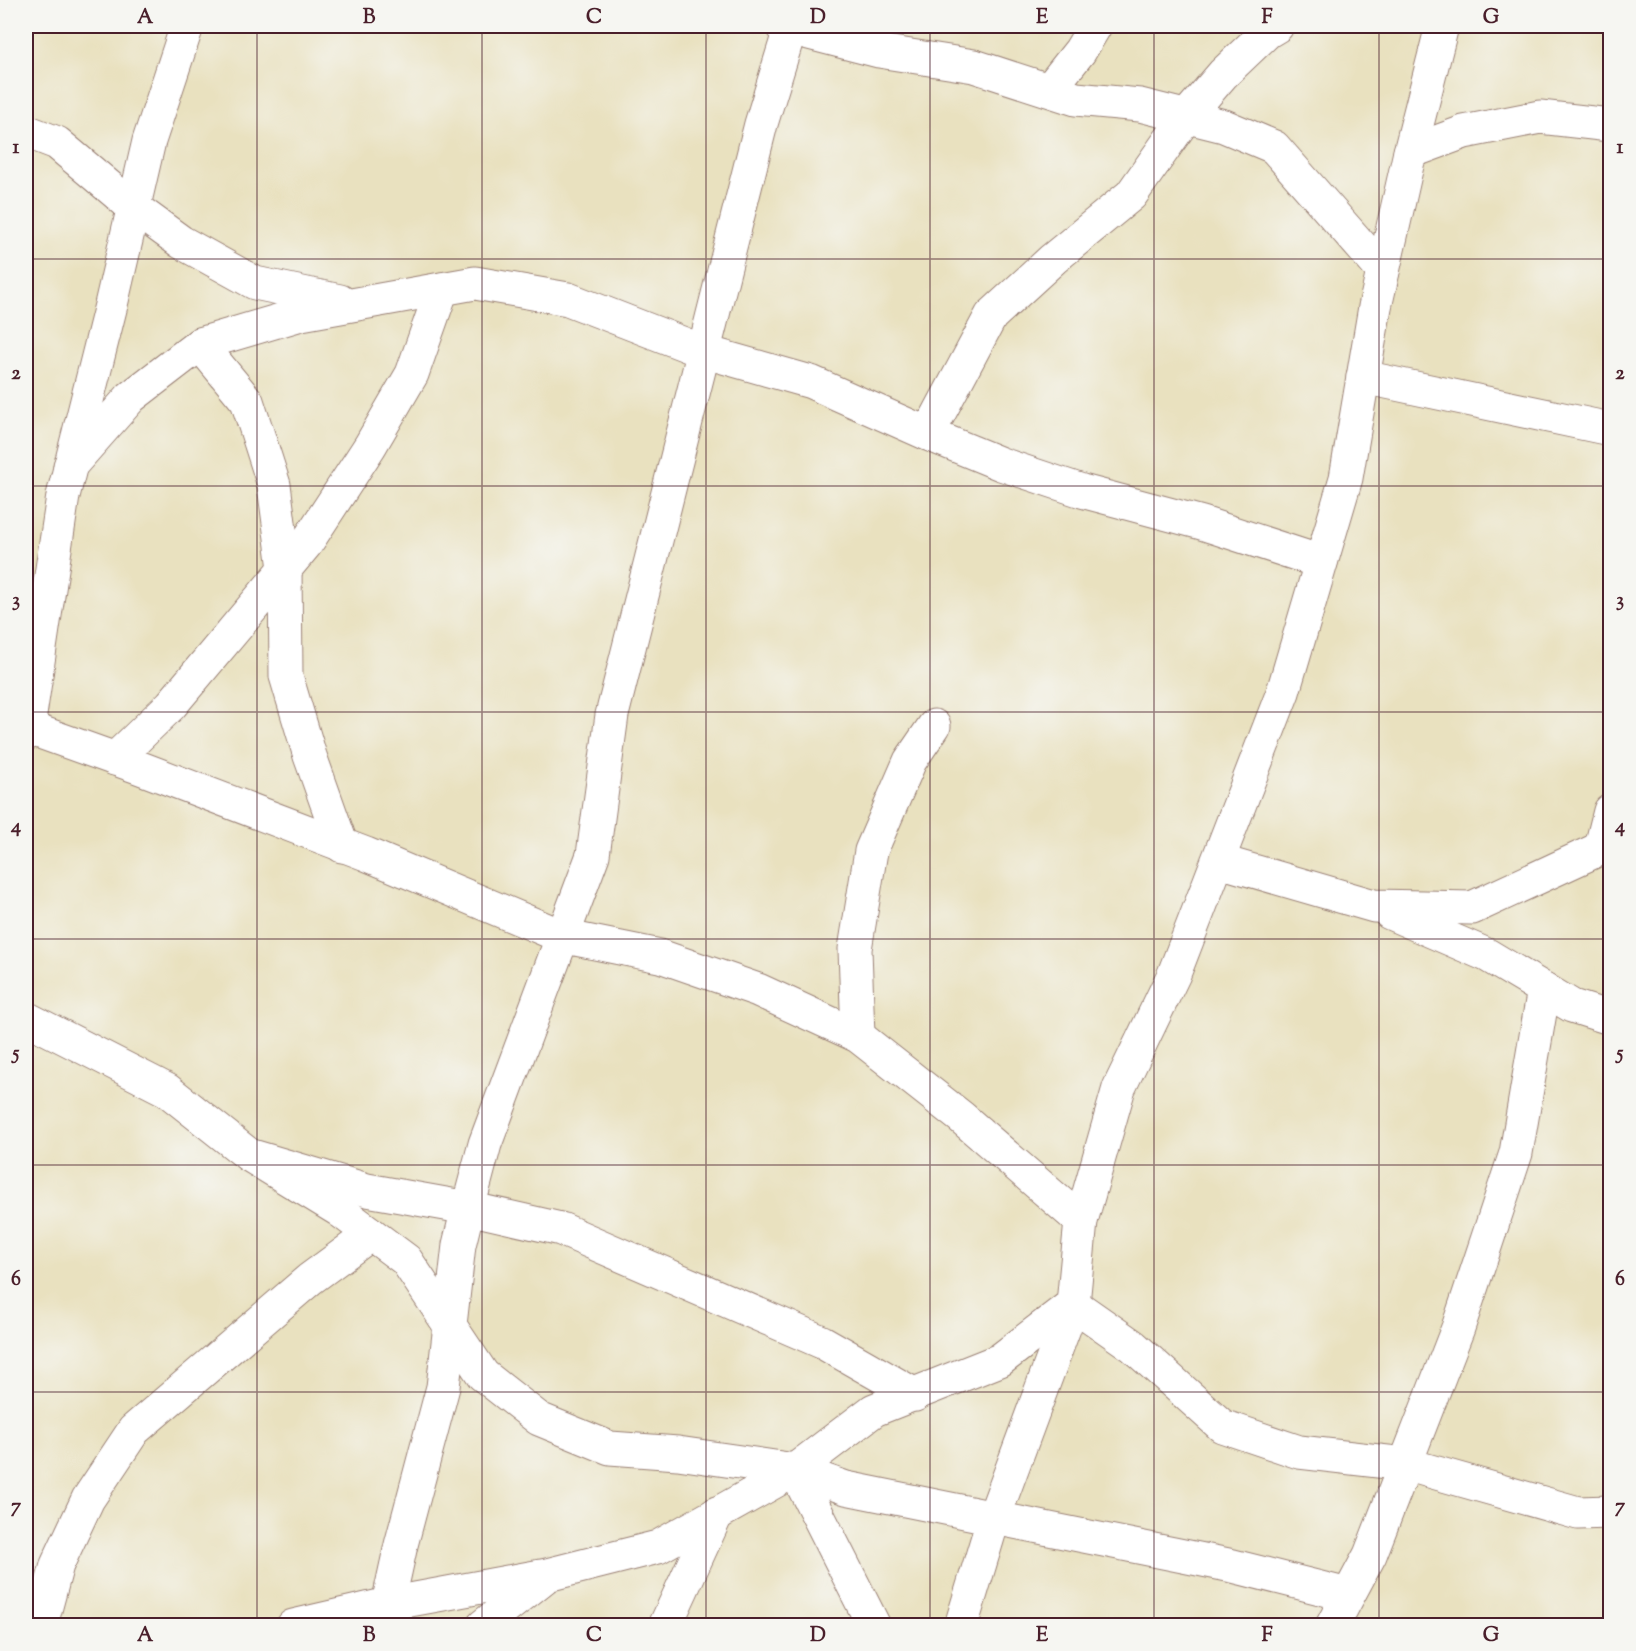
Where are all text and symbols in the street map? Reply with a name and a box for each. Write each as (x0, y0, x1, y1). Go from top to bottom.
text: A (137, 4, 154, 33)
text: B (363, 4, 376, 33)
text: C (586, 4, 602, 33)
text: D (810, 4, 826, 33)
text: E (1036, 4, 1049, 33)
text: F (1261, 4, 1273, 33)
text: G (1483, 4, 1500, 33)
text: 1 (13, 134, 20, 163)
text: 1 (1617, 134, 1624, 163)
text: 2 (11, 360, 21, 389)
text: 2 (1615, 360, 1625, 389)
text: 3 (12, 587, 20, 616)
text: 3 (1616, 587, 1624, 616)
text: 4 (10, 813, 21, 842)
text: 4 (1614, 813, 1625, 842)
text: 5 (11, 1040, 20, 1069)
text: 5 (1615, 1040, 1624, 1069)
text: 6 (11, 1266, 21, 1295)
text: 6 (1615, 1266, 1625, 1295)
text: 7 (11, 1493, 22, 1522)
text: 7 (1615, 1493, 1626, 1522)
text: A (137, 1622, 154, 1651)
text: B (363, 1622, 376, 1651)
text: C (586, 1622, 602, 1651)
text: D (810, 1622, 826, 1651)
text: E (1036, 1622, 1049, 1651)
text: F (1261, 1622, 1273, 1651)
text: G (1483, 1622, 1500, 1651)

